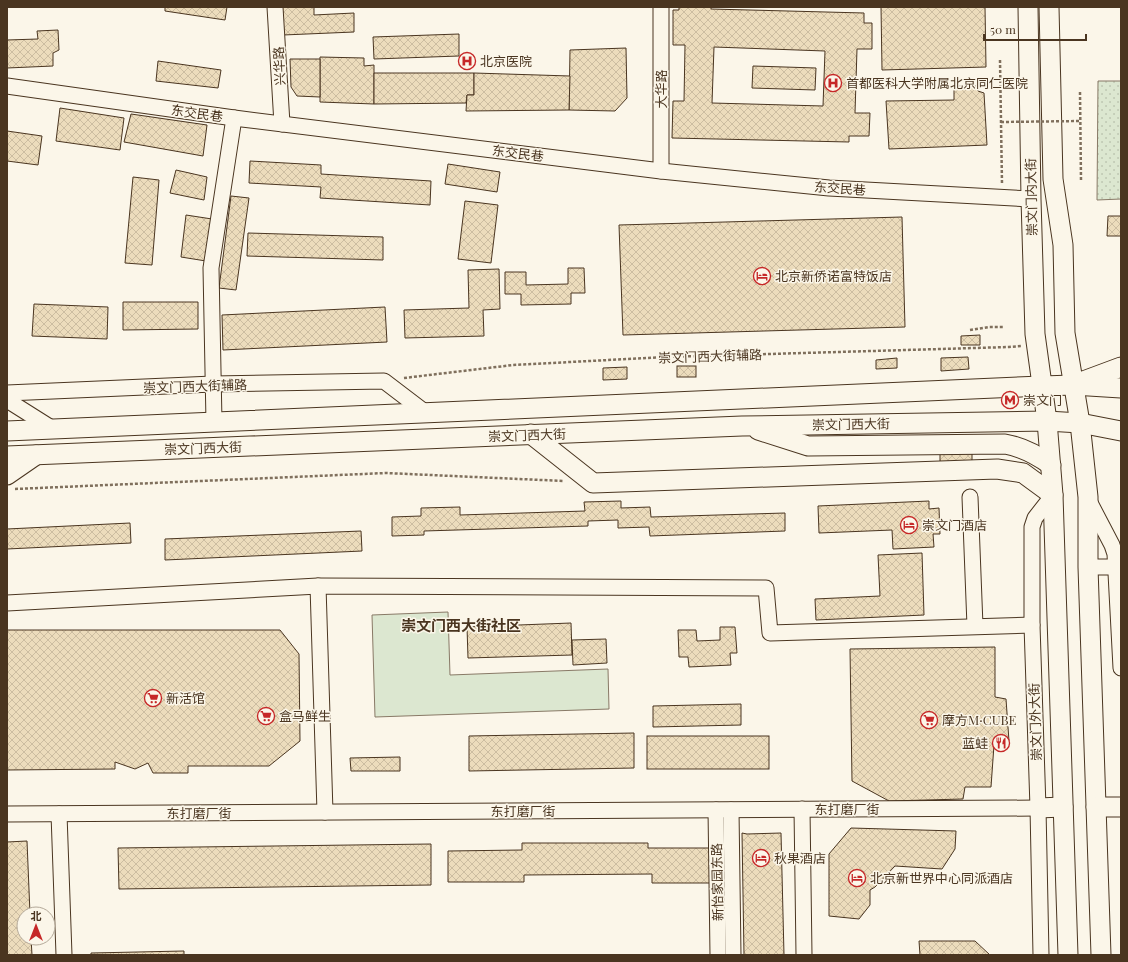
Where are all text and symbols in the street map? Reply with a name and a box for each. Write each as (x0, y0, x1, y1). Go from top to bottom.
scale bar (984, 16, 1086, 42)
text: 50 m (990, 21, 1016, 37)
street label: 兴华路 (269, 46, 288, 86)
hospital icon: 北京医院 (457, 51, 477, 71)
place label: 北京医院 (480, 52, 532, 69)
street label: 大华路 (652, 69, 669, 109)
hospital icon: 首都医科大学附属北京同仁医院 (823, 73, 843, 93)
place label: 首都医科大学附属北京同仁医院 (846, 74, 1028, 91)
street label: 东交民巷 (170, 100, 224, 125)
street label: 东交民巷 (491, 141, 545, 164)
street label: 崇文门内大街 (1021, 158, 1040, 236)
street label: 东交民巷 (813, 177, 867, 198)
hotel icon: 北京新侨诺富特饭店 (752, 266, 772, 286)
place label: 北京新侨诺富特饭店 (775, 267, 892, 284)
street label: 崇文门西大街辅路 (658, 345, 762, 366)
street label: 崇文门西大街辅路 (143, 375, 247, 396)
metro station icon: 崇文门 (1000, 390, 1020, 410)
place label: 崇文门 (1023, 391, 1062, 408)
street label: 崇文门西大街 (812, 414, 890, 433)
street label: 崇文门西大街 (488, 425, 566, 444)
street label: 崇文门西大街 (164, 438, 242, 457)
hotel icon: 崇文门酒店 (899, 515, 919, 535)
place label: 崇文门酒店 (922, 516, 987, 533)
district label: 崇文门西大街社区 (401, 615, 521, 635)
street label: 崇文门外大街 (1025, 683, 1044, 761)
supermarket icon: 新活馆 (143, 688, 163, 708)
place label: 新活馆 (166, 689, 205, 706)
supermarket icon: 盒马鲜生 (256, 706, 276, 726)
place label: 盒马鲜生 (279, 707, 331, 724)
supermarket icon: 摩方M·CUBE (919, 710, 939, 730)
place label: 摩方M·CUBE (942, 711, 1017, 728)
restaurant icon: 蓝蛙 (991, 733, 1011, 753)
place label: 蓝蛙 (962, 734, 988, 751)
street label: 东打磨厂街 (814, 800, 880, 817)
street label: 东打磨厂街 (490, 802, 556, 819)
street label: 东打磨厂街 (166, 804, 232, 821)
street label: 新怡家园东路 (707, 843, 726, 921)
hotel icon: 秋果酒店 (751, 848, 771, 868)
place label: 秋果酒店 (774, 849, 826, 866)
hotel icon: 北京新世界中心同派酒店 (847, 868, 867, 888)
place label: 北京新世界中心同派酒店 (870, 869, 1013, 886)
north arrow (16, 906, 56, 946)
text: 北 (31, 908, 42, 923)

